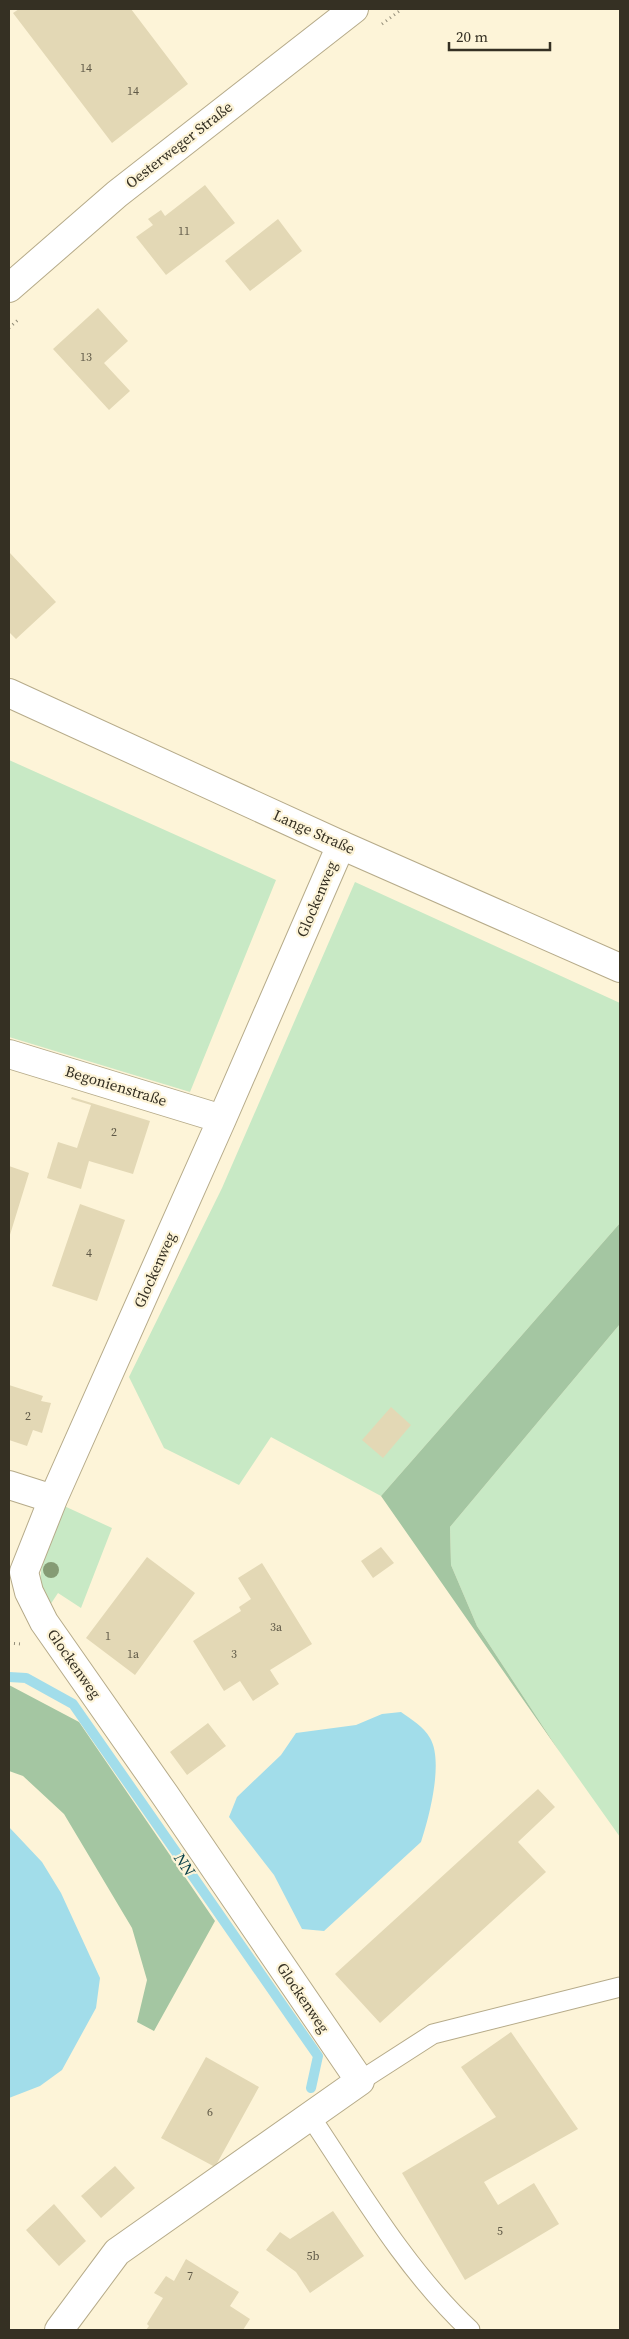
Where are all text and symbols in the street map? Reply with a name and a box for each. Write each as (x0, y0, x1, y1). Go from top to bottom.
scale bar (449, 20, 550, 52)
text: 20 m (456, 26, 488, 47)
house number: 14 (80, 60, 92, 76)
house number: 14 (127, 83, 139, 99)
street label: Oesterweger Straße (121, 96, 237, 193)
house number: 11 (178, 223, 190, 239)
house number: 13 (80, 349, 92, 365)
street label: Lange Straße (270, 804, 359, 859)
street label: Glockenweg (291, 857, 342, 940)
street label: Begonienstraße (63, 1060, 170, 1111)
house number: 2 (111, 1124, 117, 1140)
street label: Glockenweg (129, 1228, 181, 1311)
house number: 4 (86, 1245, 92, 1261)
house number: 2 (25, 1408, 31, 1424)
house number: 3a (270, 1619, 283, 1635)
street label: Glockenweg (43, 1625, 106, 1703)
house number: 1 (105, 1628, 111, 1644)
house number: 1a (127, 1646, 140, 1662)
house number: 3 (231, 1646, 237, 1662)
water label: NN (169, 1847, 201, 1881)
street label: Glockenweg (272, 1958, 335, 2037)
house number: 6 (207, 2104, 213, 2120)
house number: 5 (497, 2223, 503, 2239)
house number: 5b (307, 2248, 320, 2264)
house number: 7 (187, 2268, 193, 2284)

